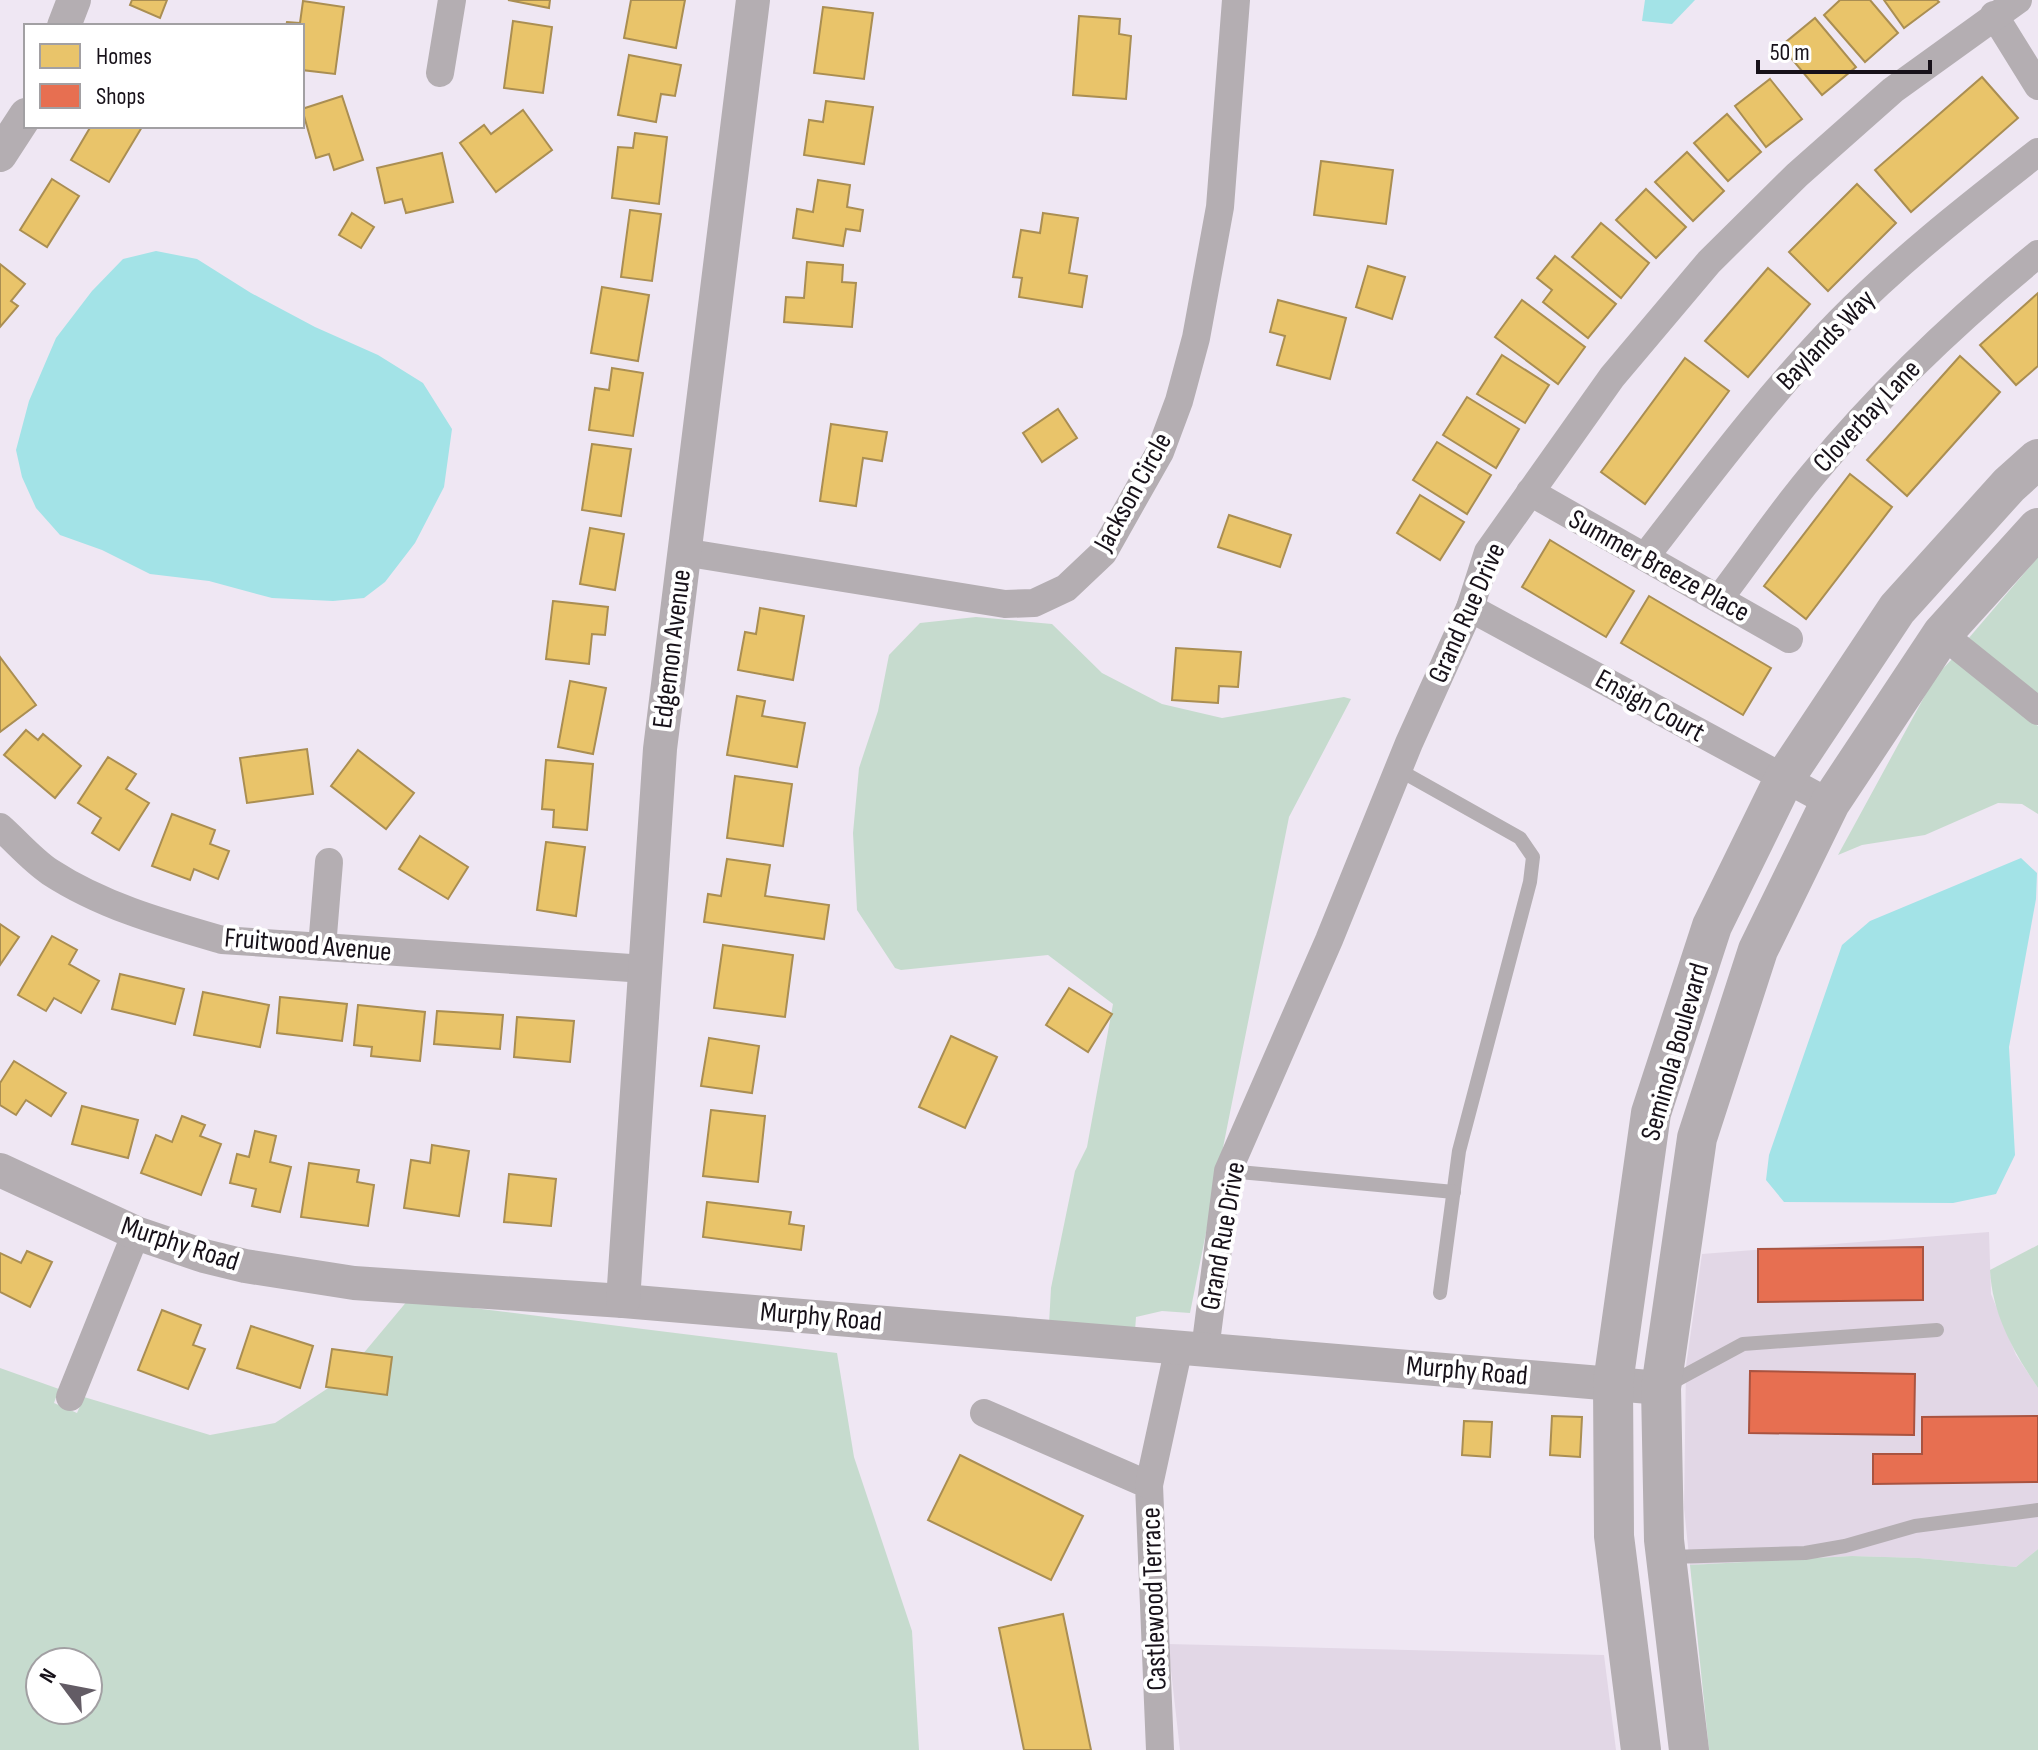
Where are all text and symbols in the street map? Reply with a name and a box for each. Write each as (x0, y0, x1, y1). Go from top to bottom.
legend (24, 24, 304, 128)
scale bar (1758, 24, 1930, 74)
text: 50 m (1770, 38, 1810, 67)
text: Homes (96, 42, 152, 71)
text: Shops (96, 82, 145, 111)
street label: Baylands Way (1770, 283, 1882, 397)
street label: Cloverbay Lane (1807, 353, 1927, 479)
street label: Jackson Circle (1087, 427, 1179, 558)
street label: Summer Breeze Place (1563, 503, 1755, 629)
street label: Grand Rue Drive (1421, 538, 1513, 688)
street label: Edgemon Avenue (646, 568, 698, 730)
street label: Ensign Court (1590, 662, 1710, 750)
street label: Fruitwood Avenue (223, 921, 393, 969)
street label: Seminola Boulevard (1634, 960, 1716, 1144)
street label: Grand Rue Drive (1194, 1159, 1252, 1313)
street label: Murphy Road (117, 1209, 243, 1279)
street label: Murphy Road (759, 1295, 883, 1339)
street label: Murphy Road (1405, 1349, 1529, 1393)
street label: Castlewood Terrace (1134, 1507, 1174, 1691)
north arrow (24, 1646, 104, 1726)
text: N (34, 1664, 63, 1688)

